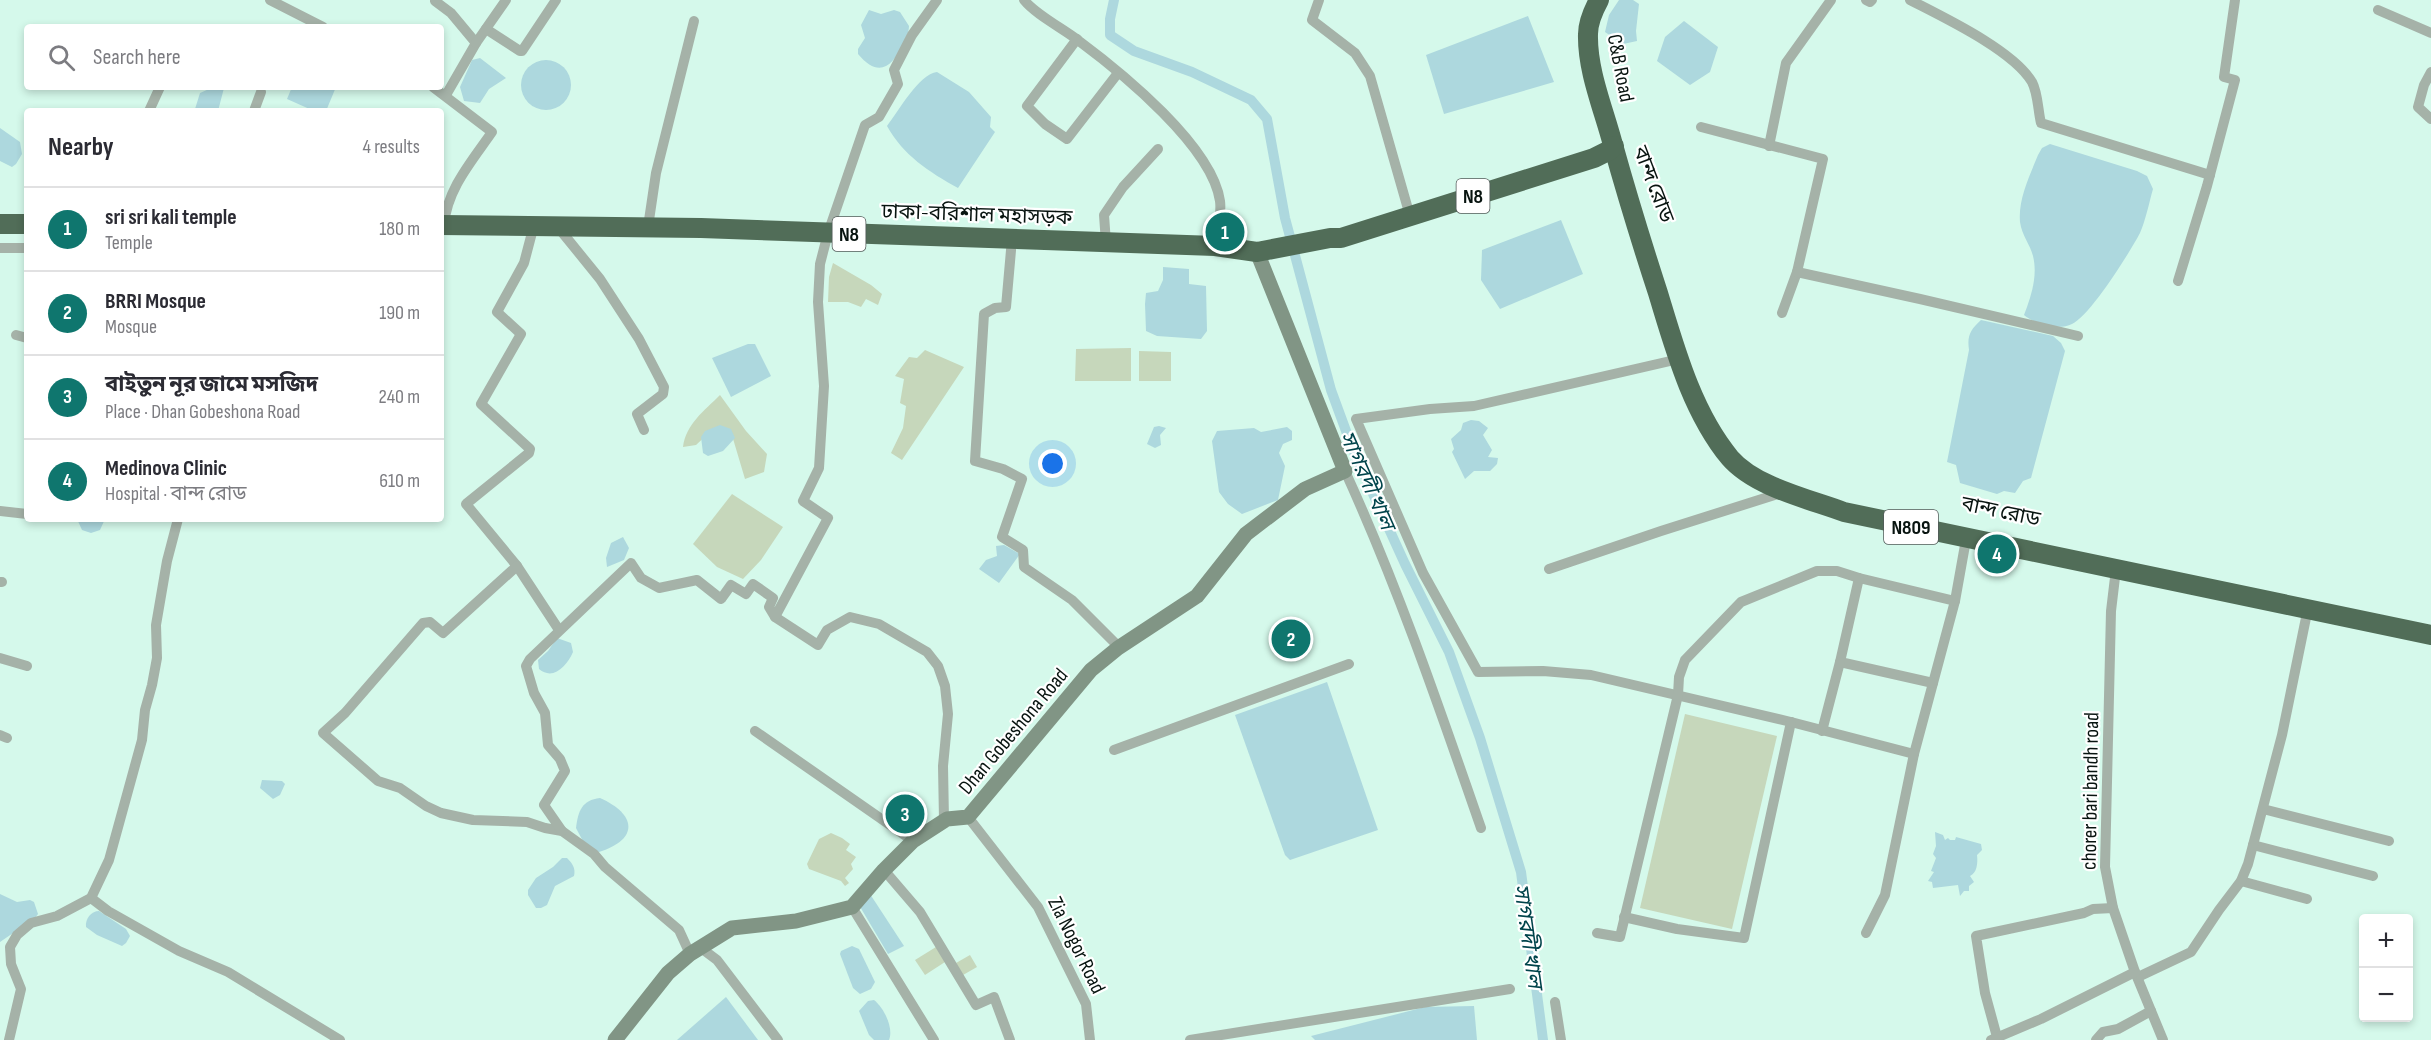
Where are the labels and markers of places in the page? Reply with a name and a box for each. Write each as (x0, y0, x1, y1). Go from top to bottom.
pin: 1 (1206, 210, 1244, 254)
pin: 4 (1978, 532, 2016, 576)
pin: 2 (1272, 616, 1310, 662)
pin: 3 (886, 792, 924, 836)

